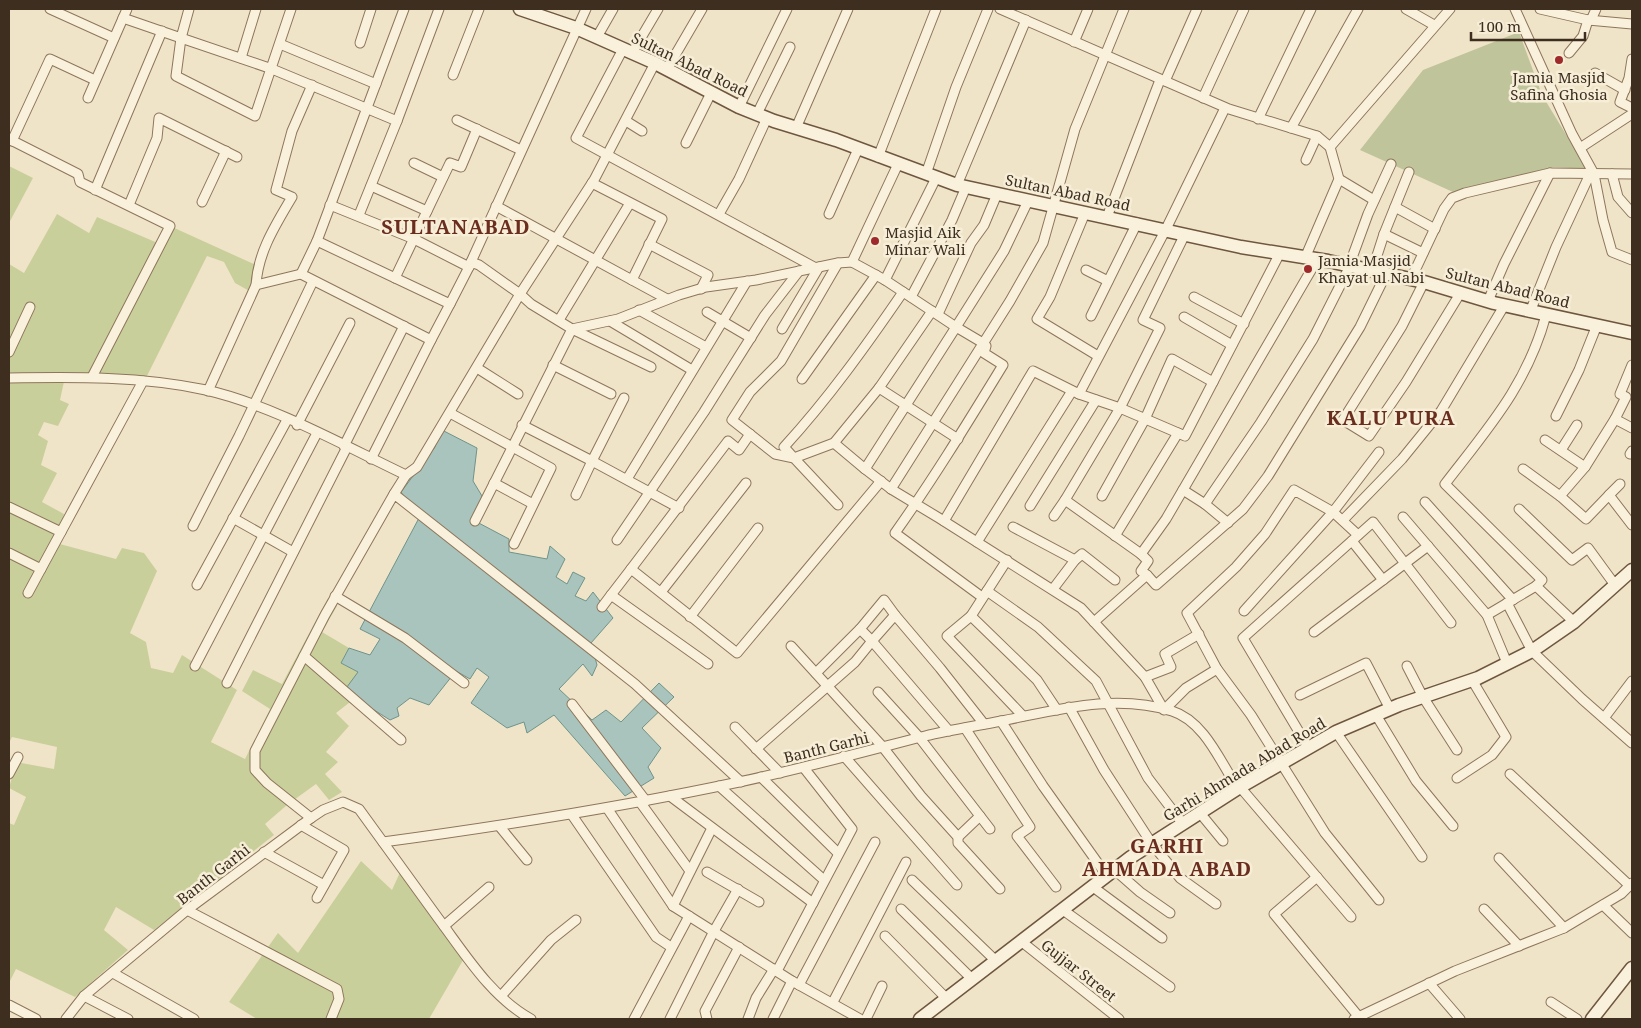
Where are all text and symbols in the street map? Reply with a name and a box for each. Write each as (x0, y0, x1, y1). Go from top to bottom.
scale bar (1471, 10, 1585, 42)
text: 100 m (1478, 16, 1521, 36)
street label: Sultan Abad Road (628, 27, 752, 101)
marker: Jamia Masjid Safina Ghosia (1553, 54, 1565, 66)
place label: Jamia Masjid Safina Ghosia (1510, 67, 1608, 104)
street label: Sultan Abad Road (1004, 169, 1132, 215)
district label: SULTANABAD (381, 213, 531, 240)
place label: Masjid Aik Minar Wali (885, 222, 966, 259)
marker: Masjid Aik Minar Wali (869, 235, 881, 247)
place label: Jamia Masjid Khayat ul Nabi (1317, 250, 1424, 287)
street label: Sultan Abad Road (1444, 262, 1572, 312)
marker: Jamia Masjid Khayat ul Nabi (1302, 263, 1314, 275)
district label: KALU PURA (1327, 404, 1455, 431)
street label: Garhi Ahmada Abad Road (1159, 712, 1329, 826)
street label: Banth Garhi (781, 727, 871, 767)
district label: GARHI AHMADA ABAD (1082, 832, 1252, 882)
street label: Banth Garhi (172, 839, 254, 909)
street label: Gujjar Street (1037, 934, 1121, 1006)

